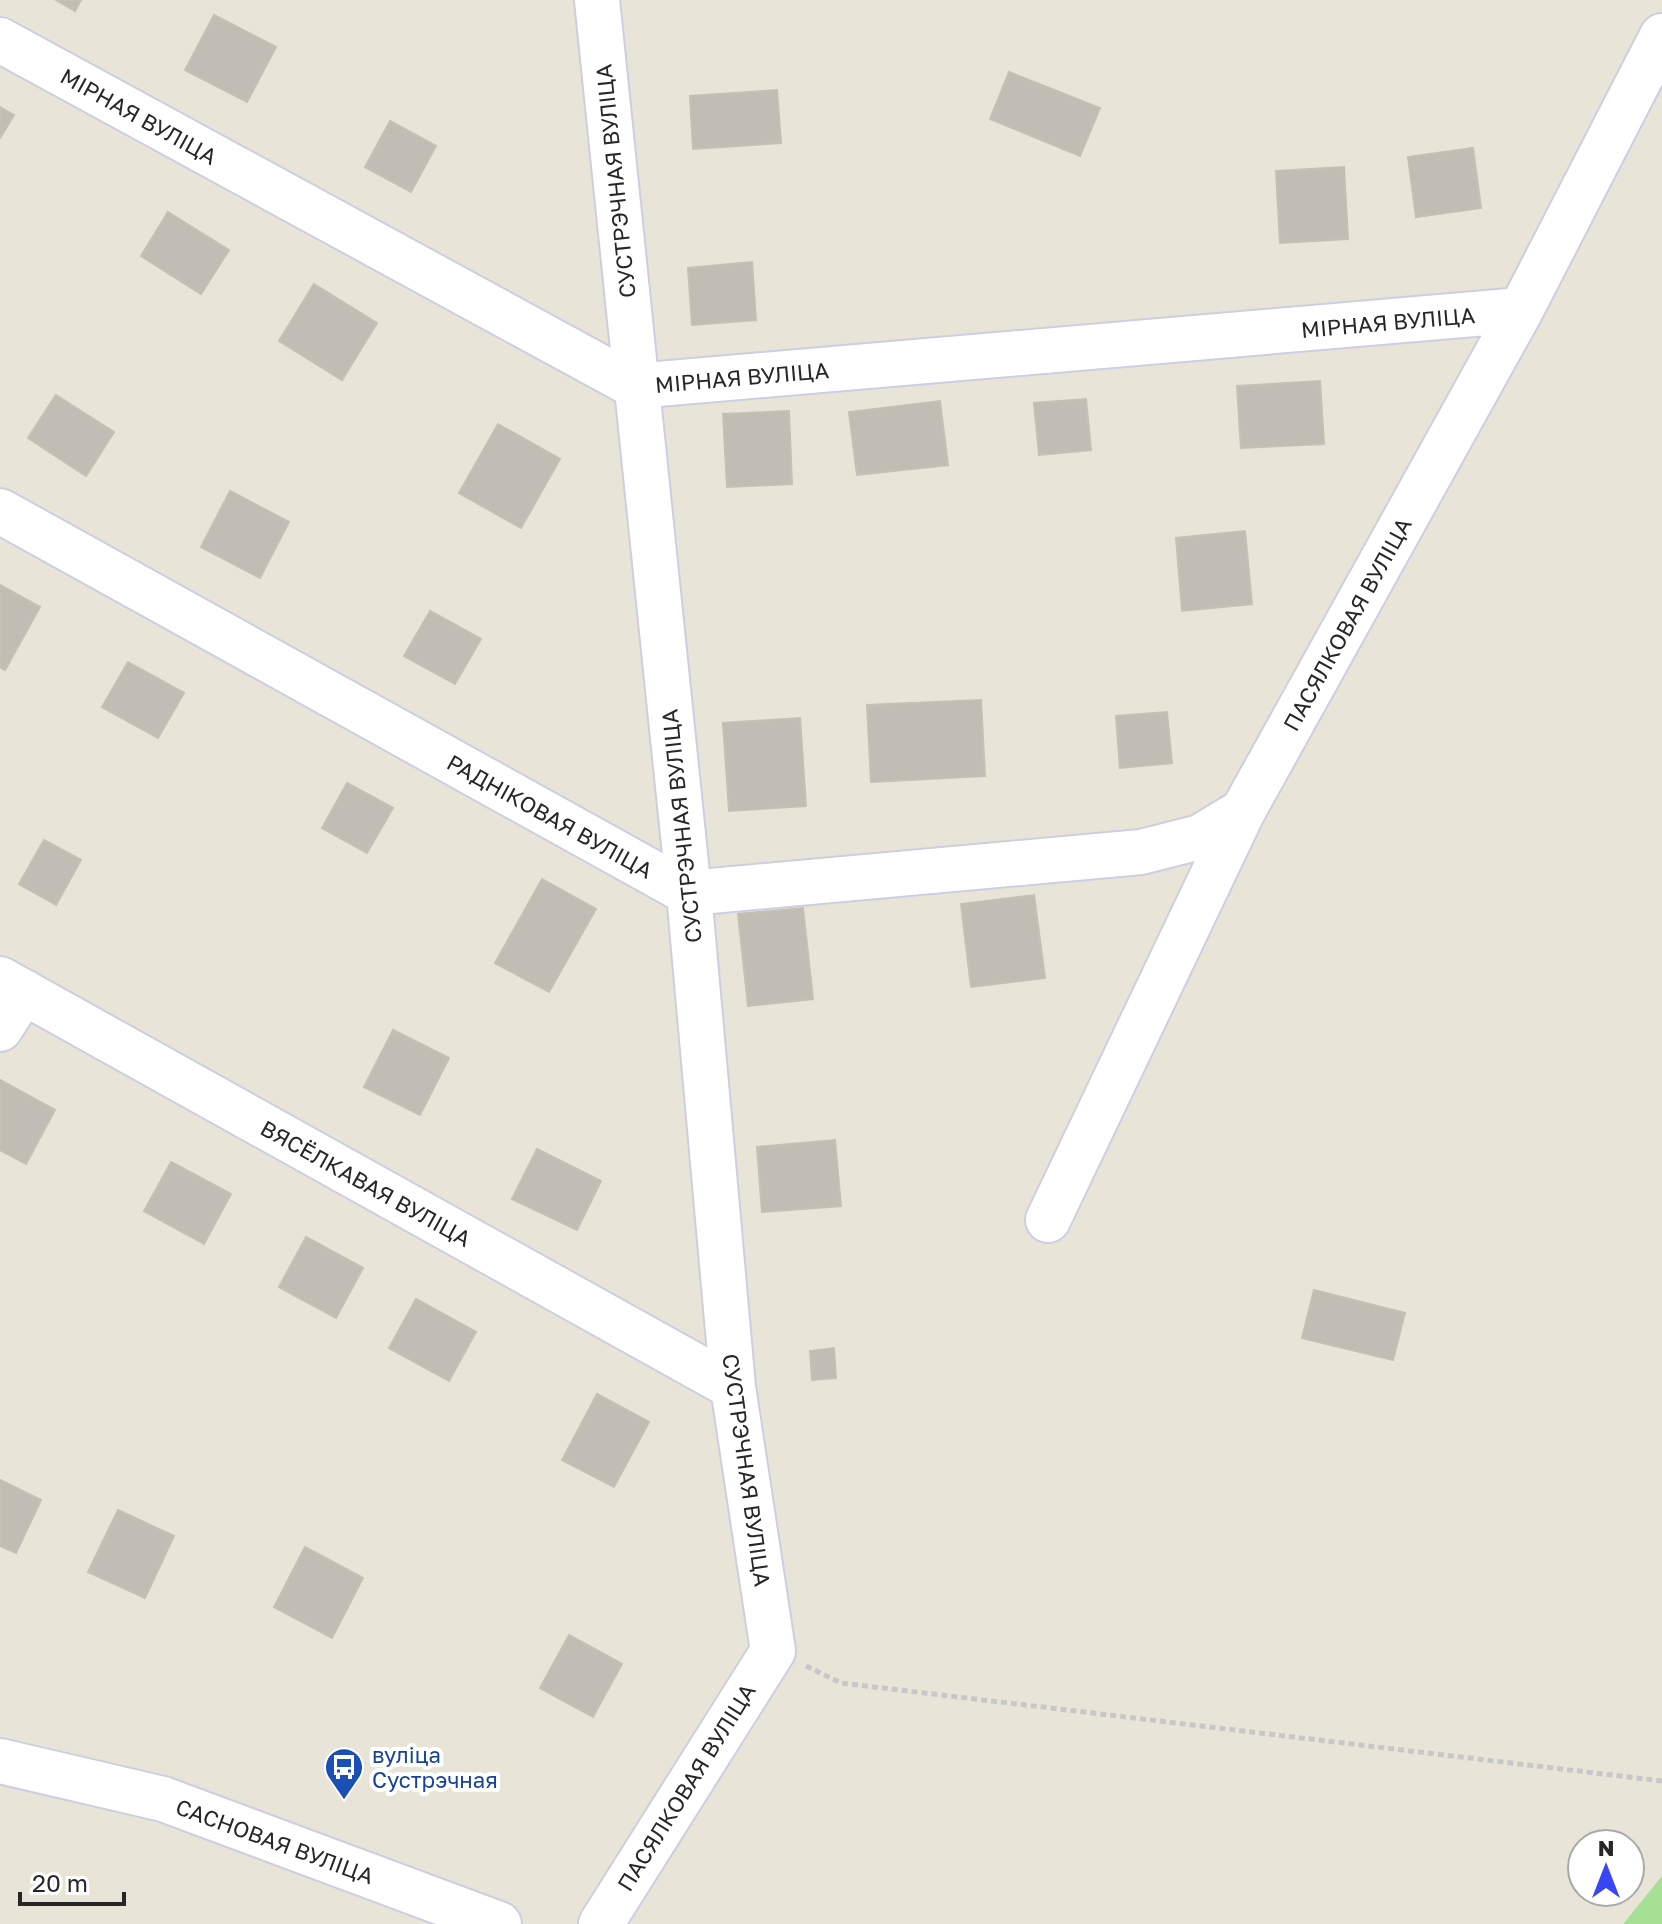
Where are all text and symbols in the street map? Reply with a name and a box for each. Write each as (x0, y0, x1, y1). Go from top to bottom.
street label: МІРНАЯ ВУЛІЦА (56, 62, 222, 170)
street label: СУСТРЭЧНАЯ ВУЛІЦА (589, 63, 641, 299)
street label: МІРНАЯ ВУЛІЦА (1300, 301, 1476, 343)
street label: МІРНАЯ ВУЛІЦА (654, 356, 830, 398)
street label: ПАСЯЛКОВАЯ ВУЛІЦА (1277, 512, 1417, 735)
street label: СУСТРЭЧНАЯ ВУЛІЦА (655, 708, 707, 944)
street label: РАДНІКОВАЯ ВУЛІЦА (443, 748, 658, 884)
street label: ВЯСЁЛКАВАЯ ВУЛІЦА (256, 1114, 476, 1252)
street label: СУСТРЭЧНАЯ ВУЛІЦА (717, 1352, 777, 1588)
street label: ПАСЯЛКОВАЯ ВУЛІЦА (611, 1678, 761, 1896)
place label: вуліца Сустрэчная (372, 1741, 498, 1793)
bus stop icon: вуліца Сустрэчная (323, 1746, 365, 1801)
street label: САСНОВАЯ ВУЛІЦА (172, 1793, 378, 1889)
north arrow (1566, 1828, 1646, 1908)
text: N (1598, 1834, 1614, 1861)
scale bar (20, 1856, 124, 1906)
text: 20 m (32, 1868, 88, 1897)

